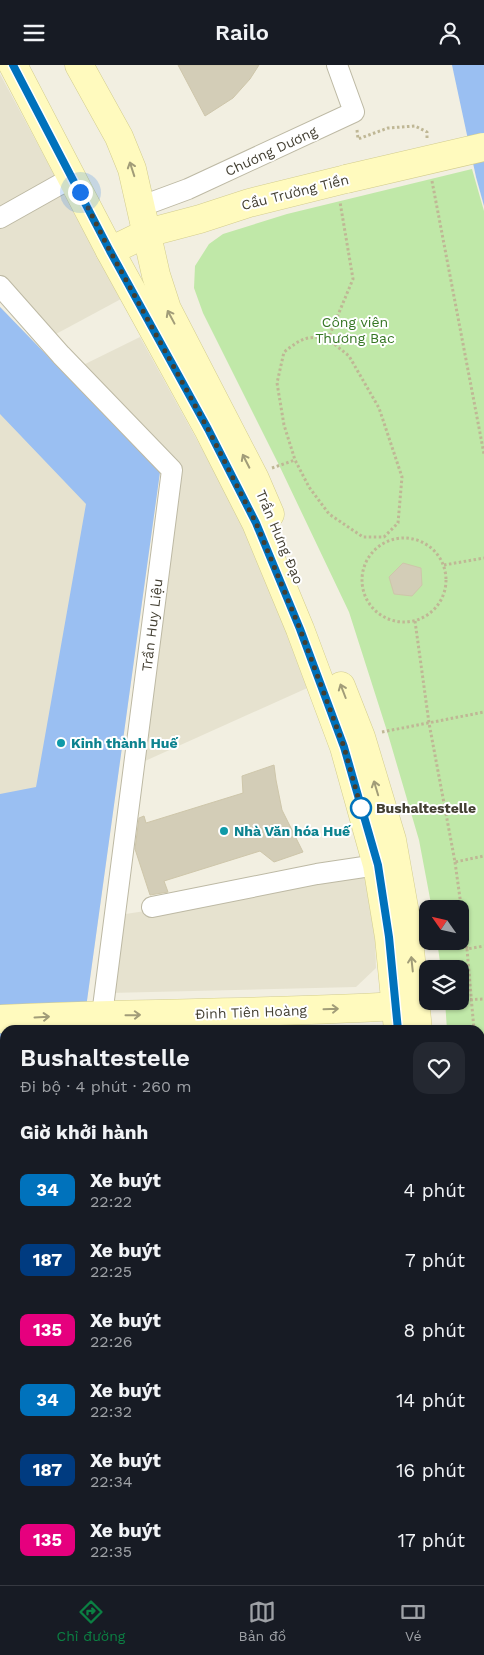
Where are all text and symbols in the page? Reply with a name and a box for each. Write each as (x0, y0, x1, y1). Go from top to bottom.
icon: menu (20, 19, 48, 47)
icon: person (436, 19, 464, 47)
text: Railo (215, 20, 269, 45)
street label: Chương Dương (223, 123, 320, 179)
one-way arrow (126, 161, 136, 177)
street label: Cầu Trường Tiền (240, 171, 350, 213)
your location (68, 180, 93, 205)
one-way arrow (166, 310, 175, 325)
park label: Công viên Thương Bạc (315, 314, 395, 346)
one-way arrow (241, 454, 250, 469)
street label: Trần Hưng Đạo (253, 488, 307, 586)
street label: Trần Huy Liệu (138, 578, 166, 672)
one-way arrow (338, 684, 347, 700)
place label: Kinh thành Huế (71, 735, 178, 751)
marker: Kinh thành Huế (55, 737, 67, 749)
one-way arrow (371, 780, 381, 796)
marker: Bushaltestelle (350, 797, 372, 819)
place label: Bushaltestelle (376, 800, 476, 816)
place label: Nhà Văn hóa Huế (234, 823, 351, 839)
marker: Nhà Văn hóa Huế (218, 825, 230, 837)
north arrow (419, 900, 469, 950)
map controls (419, 900, 469, 1010)
one-way arrow (407, 956, 417, 972)
button: layers (419, 960, 469, 1010)
street label: Đinh Tiên Hoàng (195, 1002, 308, 1022)
one-way arrow (322, 1004, 339, 1014)
one-way arrow (125, 1010, 141, 1020)
one-way arrow (34, 1012, 50, 1021)
button: heart (413, 1042, 465, 1094)
text: Bushaltestelle (20, 1044, 190, 1072)
text: Đi bộ · 4 phút · 260 m (20, 1077, 192, 1096)
text: Giờ khởi hành (20, 1121, 148, 1144)
text: Xe buýt (90, 1169, 161, 1192)
text: 34 (36, 1179, 59, 1200)
text: 4 phút (404, 1179, 465, 1202)
text: 22:22 (90, 1192, 132, 1211)
text: Xe buýt (90, 1239, 161, 1262)
text: 187 (33, 1249, 62, 1270)
text: 7 phút (405, 1249, 465, 1272)
text: 22:25 (90, 1262, 132, 1281)
text: Xe buýt (90, 1309, 161, 1332)
text: 135 (33, 1319, 62, 1340)
text: 8 phút (403, 1319, 465, 1342)
text: 22:26 (90, 1332, 132, 1351)
text: Xe buýt (90, 1379, 161, 1402)
text: 34 (36, 1389, 59, 1410)
text: 14 phút (396, 1389, 465, 1412)
text: 22:32 (90, 1402, 132, 1421)
text: Xe buýt (90, 1449, 161, 1472)
text: 187 (33, 1459, 62, 1480)
text: 16 phút (396, 1459, 465, 1482)
text: 22:34 (90, 1472, 133, 1491)
text: Xe buýt (90, 1519, 161, 1542)
text: 135 (33, 1529, 62, 1550)
text: 17 phút (398, 1529, 465, 1552)
text: 22:35 (90, 1542, 132, 1561)
tab: Chỉ đường (57, 1598, 125, 1644)
tab: Bản đồ (238, 1598, 286, 1644)
tab: Vé (399, 1598, 427, 1644)

